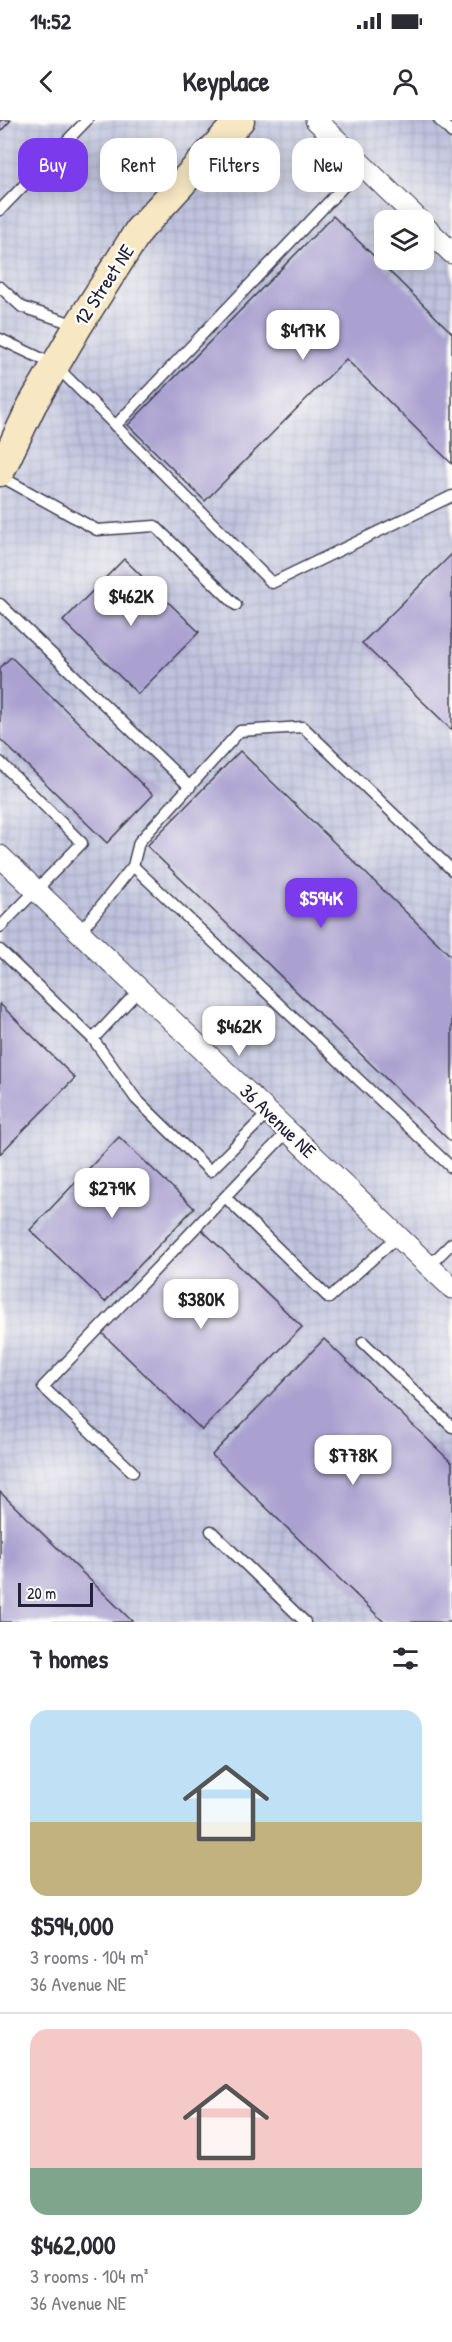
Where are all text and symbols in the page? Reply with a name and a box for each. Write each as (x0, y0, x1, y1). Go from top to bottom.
text: 14:52 (30, 6, 71, 36)
text: Keyplace (183, 63, 269, 99)
icon: back (30, 65, 63, 98)
icon: person (389, 65, 422, 98)
chip: Buy (18, 138, 88, 192)
chip: Rent (100, 138, 177, 192)
chip: Filters (189, 138, 280, 192)
chip: New (292, 138, 364, 192)
map controls (374, 210, 434, 270)
button: layers (374, 210, 434, 270)
street label: 12 Street NE (67, 239, 140, 331)
pin: $417K (261, 310, 345, 361)
text: $417K (280, 316, 326, 343)
pin: $462K (89, 576, 173, 627)
text: $462K (108, 582, 154, 609)
pin: $594K (279, 878, 363, 929)
text: $594K (299, 884, 343, 911)
pin: $462K (197, 1006, 281, 1057)
text: $462K (216, 1012, 262, 1039)
street label: 36 Avenue NE (234, 1077, 322, 1164)
pin: $279K (70, 1168, 154, 1219)
text: $279K (88, 1174, 136, 1201)
pin: $380K (159, 1279, 243, 1330)
text: $380K (177, 1285, 225, 1312)
pin: $778K (311, 1435, 395, 1486)
text: $778K (328, 1441, 378, 1468)
scale bar (18, 1580, 93, 1608)
text: 20 m (27, 1582, 56, 1604)
text: 7 homes (30, 1641, 108, 1676)
icon: filters (389, 1642, 422, 1675)
icon: home (172, 1749, 280, 1857)
text: $594,000 (30, 1908, 114, 1943)
text: 3 rooms · 104 m² (30, 1943, 148, 1970)
text: 36 Avenue NE (30, 1970, 126, 1997)
icon: home (172, 2068, 280, 2176)
text: $462,000 (30, 2227, 116, 2262)
text: 3 rooms · 104 m² (30, 2262, 148, 2289)
text: 36 Avenue NE (30, 2289, 126, 2316)

